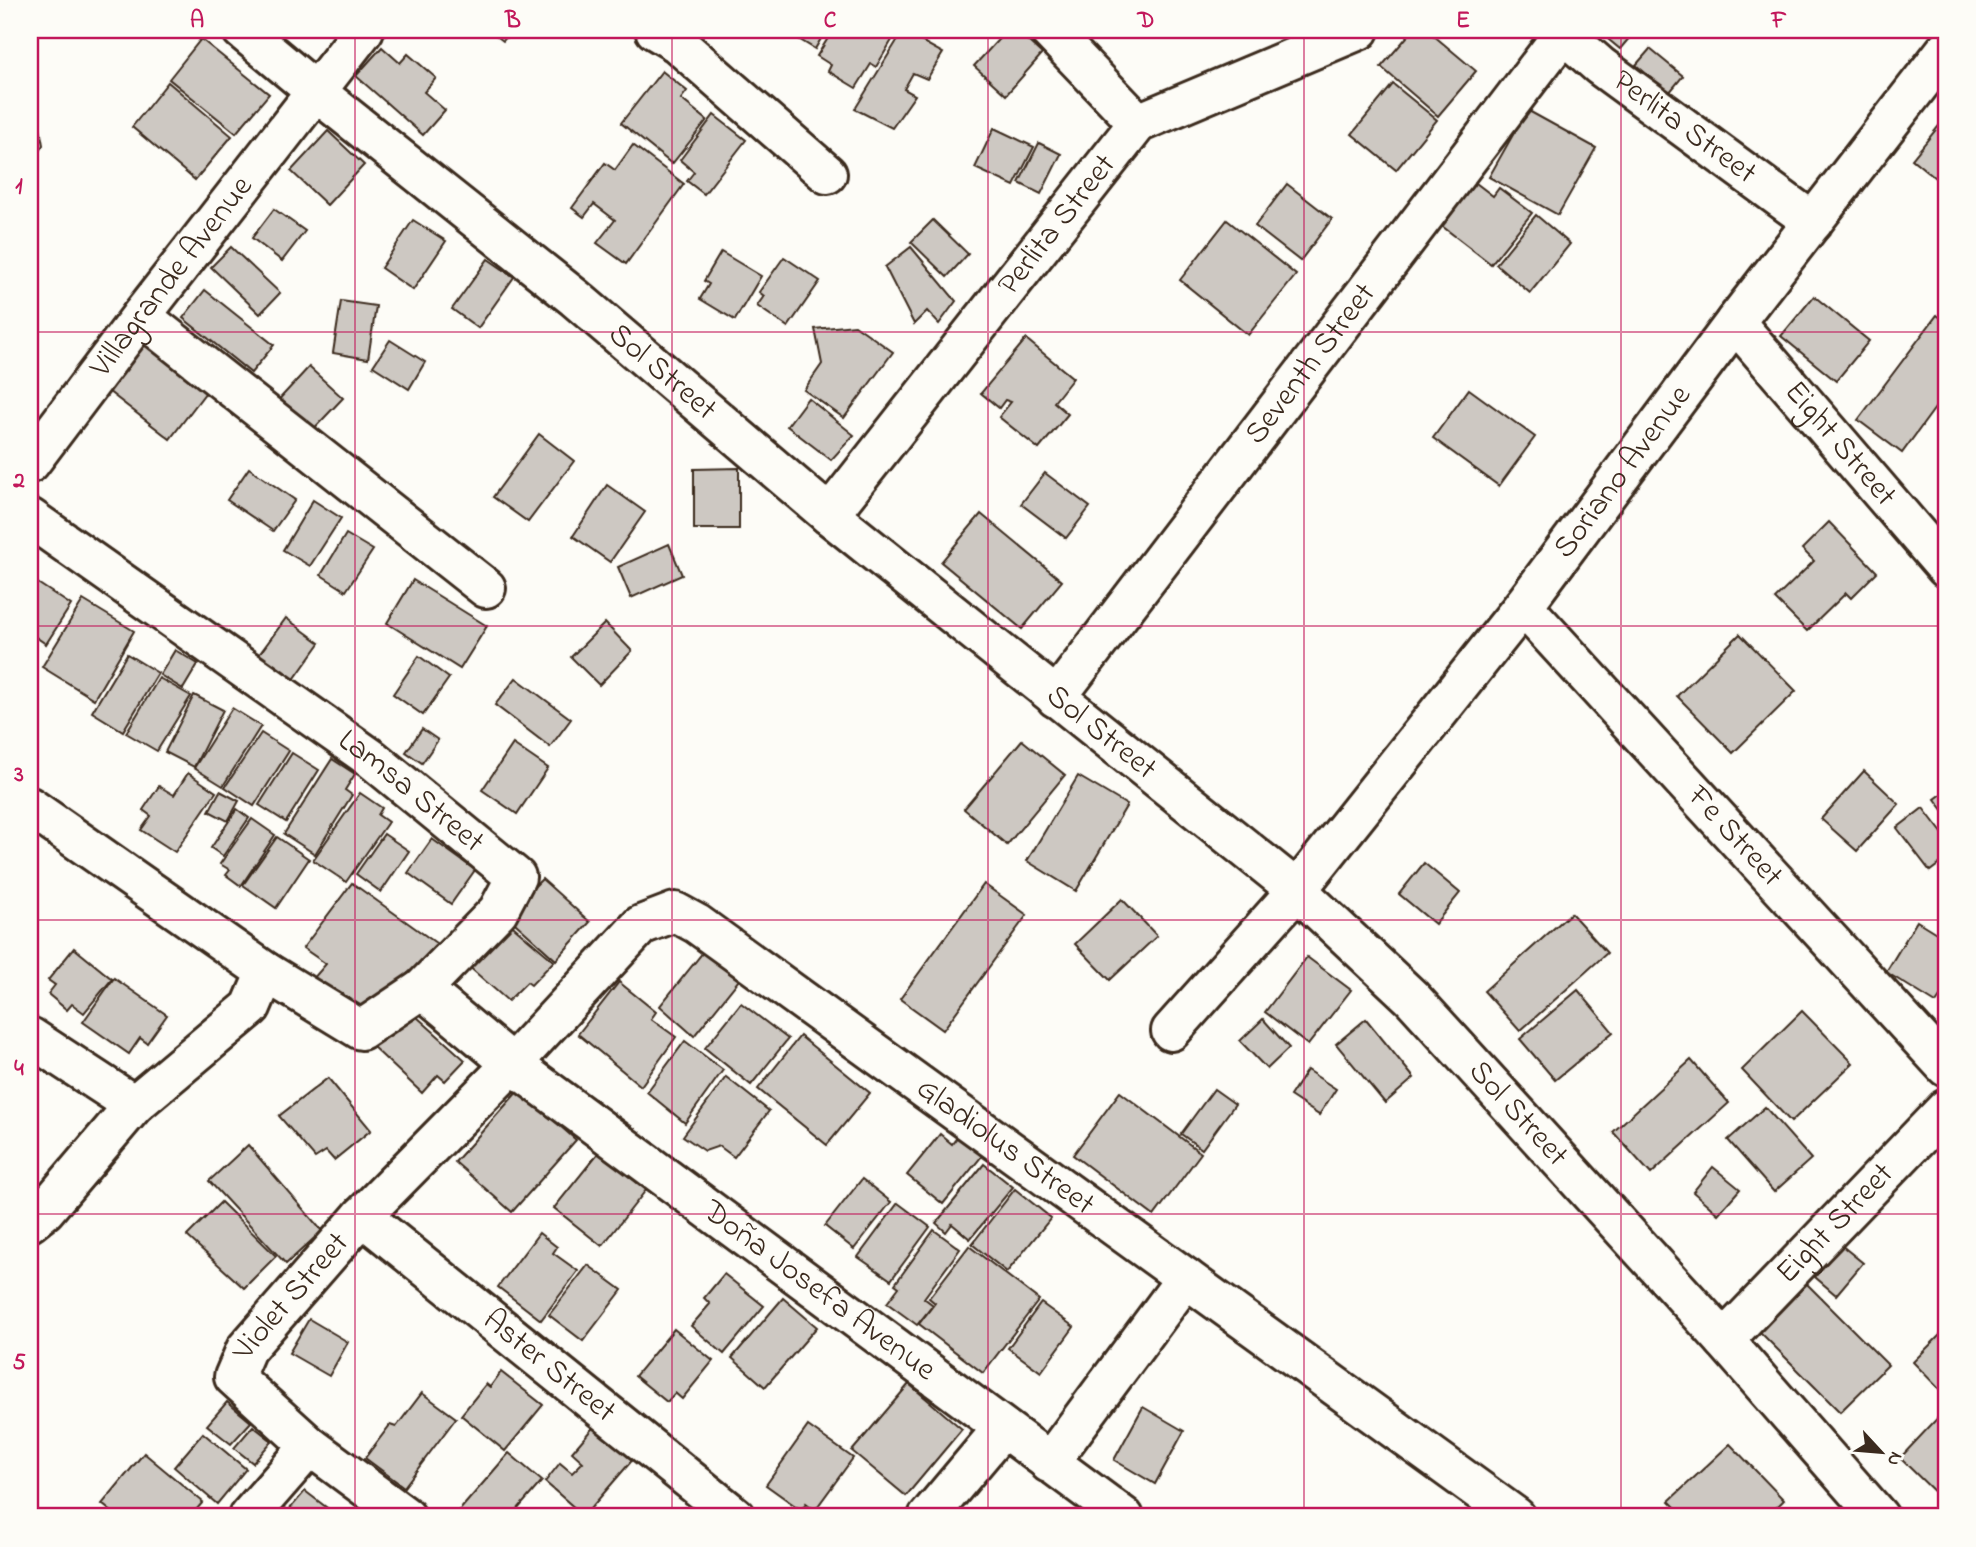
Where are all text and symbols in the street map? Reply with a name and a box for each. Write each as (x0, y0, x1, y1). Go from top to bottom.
text: A (190, 5, 204, 38)
text: B (504, 5, 521, 38)
text: C (824, 5, 837, 38)
text: D (1137, 5, 1154, 38)
text: E (1456, 5, 1470, 38)
text: F (1771, 5, 1787, 38)
street label: Perlita Street (1602, 59, 1766, 197)
street label: Perlita Street (987, 144, 1128, 306)
street label: Villagrande Avenue (78, 166, 266, 389)
text: 1 (15, 171, 23, 204)
street label: Seventh Street (1234, 273, 1388, 455)
street label: Sol Street (597, 312, 727, 433)
street label: Eight Street (1772, 371, 1908, 518)
street label: Soriano Avenue (1542, 375, 1704, 569)
text: 2 (12, 465, 25, 498)
street label: Sol Street (1035, 674, 1167, 792)
street label: Lamsa Street (328, 718, 494, 865)
text: 3 (13, 759, 24, 792)
street label: Fe Street (1675, 774, 1794, 898)
street label: Sol Street (1457, 1050, 1579, 1178)
text: 4 (14, 1053, 24, 1086)
street label: Gladiolus Street (906, 1066, 1104, 1228)
street label: Eight Street (1766, 1152, 1906, 1295)
street label: Doña Josefa Avenue (692, 1188, 946, 1394)
street label: Violet Street (220, 1222, 361, 1368)
street label: Aster Street (472, 1298, 626, 1435)
text: 5 (12, 1347, 26, 1380)
north arrow (1846, 1418, 1916, 1488)
text: N (1879, 1447, 1909, 1470)

